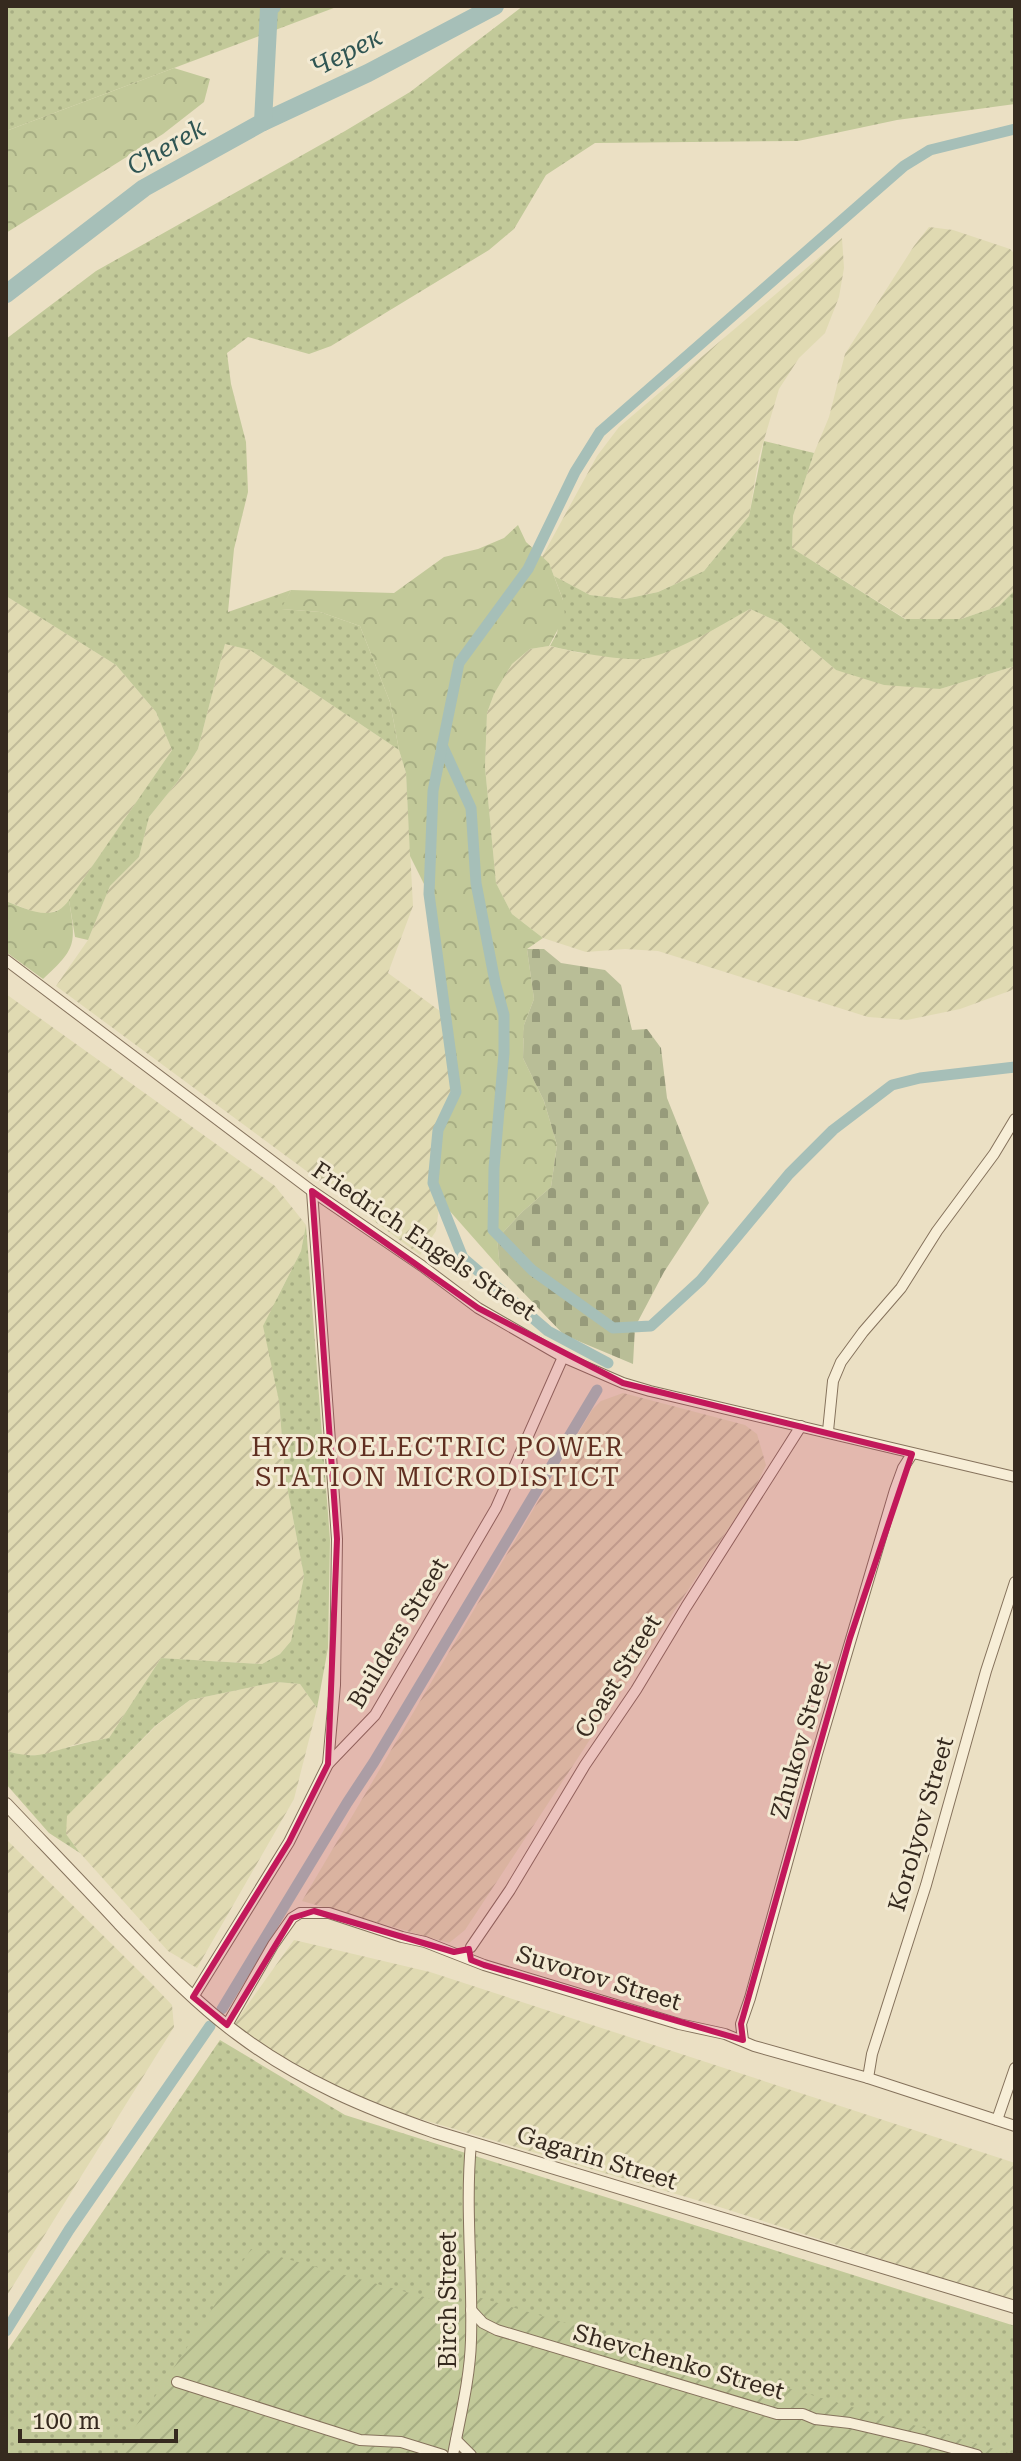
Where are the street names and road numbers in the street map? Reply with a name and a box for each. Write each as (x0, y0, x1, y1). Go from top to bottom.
street label: Friedrich Engels Street (307, 1156, 541, 1326)
street label: Builders Street (342, 1553, 454, 1713)
street label: Coast Street (569, 1609, 667, 1743)
street label: Zhukov Street (765, 1658, 837, 1822)
street label: Korolyov Street (883, 1733, 959, 1915)
street label: Suvorov Street (513, 1940, 685, 2016)
street label: Gagarin Street (513, 2120, 681, 2196)
street label: Birch Street (434, 2231, 462, 2369)
street label: Shevchenko Street (570, 2318, 788, 2406)

